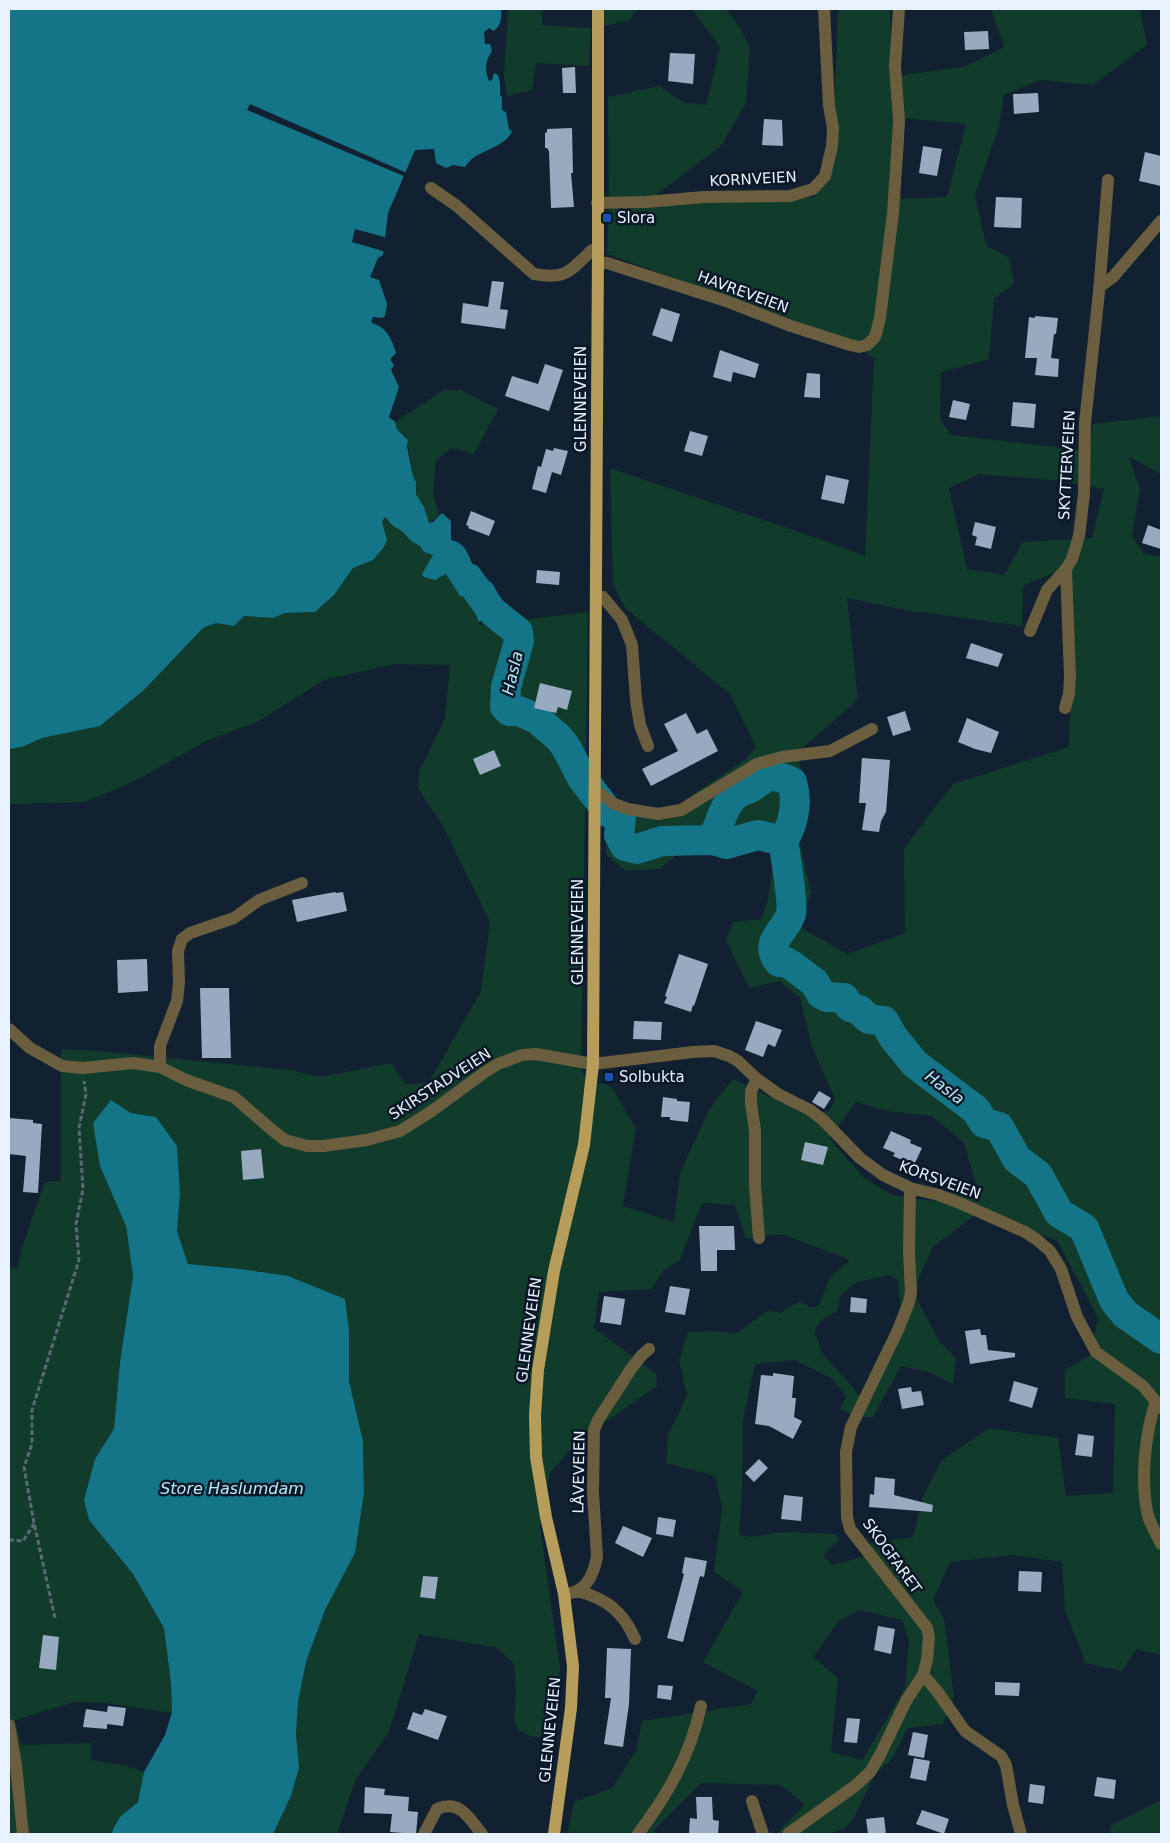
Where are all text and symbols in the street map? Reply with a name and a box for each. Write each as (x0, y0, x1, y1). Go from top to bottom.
street label: KORNVEIEN (709, 168, 797, 190)
place label: Slora (617, 209, 655, 227)
marker: Slora (601, 212, 613, 224)
street label: HAVREVEIEN (695, 267, 791, 317)
street label: GLENNEVEIEN (572, 346, 590, 452)
street label: SKYTTERVEIEN (1055, 410, 1079, 520)
water label: Hasla (498, 649, 527, 697)
street label: GLENNEVEIEN (569, 879, 587, 985)
street label: SKIRSTADVEIEN (386, 1044, 494, 1124)
water label: Hasla (921, 1066, 968, 1108)
place label: Solbukta (619, 1068, 685, 1086)
marker: Solbukta (603, 1071, 615, 1083)
street label: KORSVEIEN (897, 1157, 983, 1203)
street label: GLENNEVEIEN (513, 1276, 545, 1384)
street label: LÅVEVEIEN (568, 1430, 589, 1514)
water label: Store Haslumdam (160, 1479, 304, 1498)
street label: SKOGFARET (859, 1515, 926, 1598)
street label: GLENNEVEIEN (535, 1676, 565, 1784)

